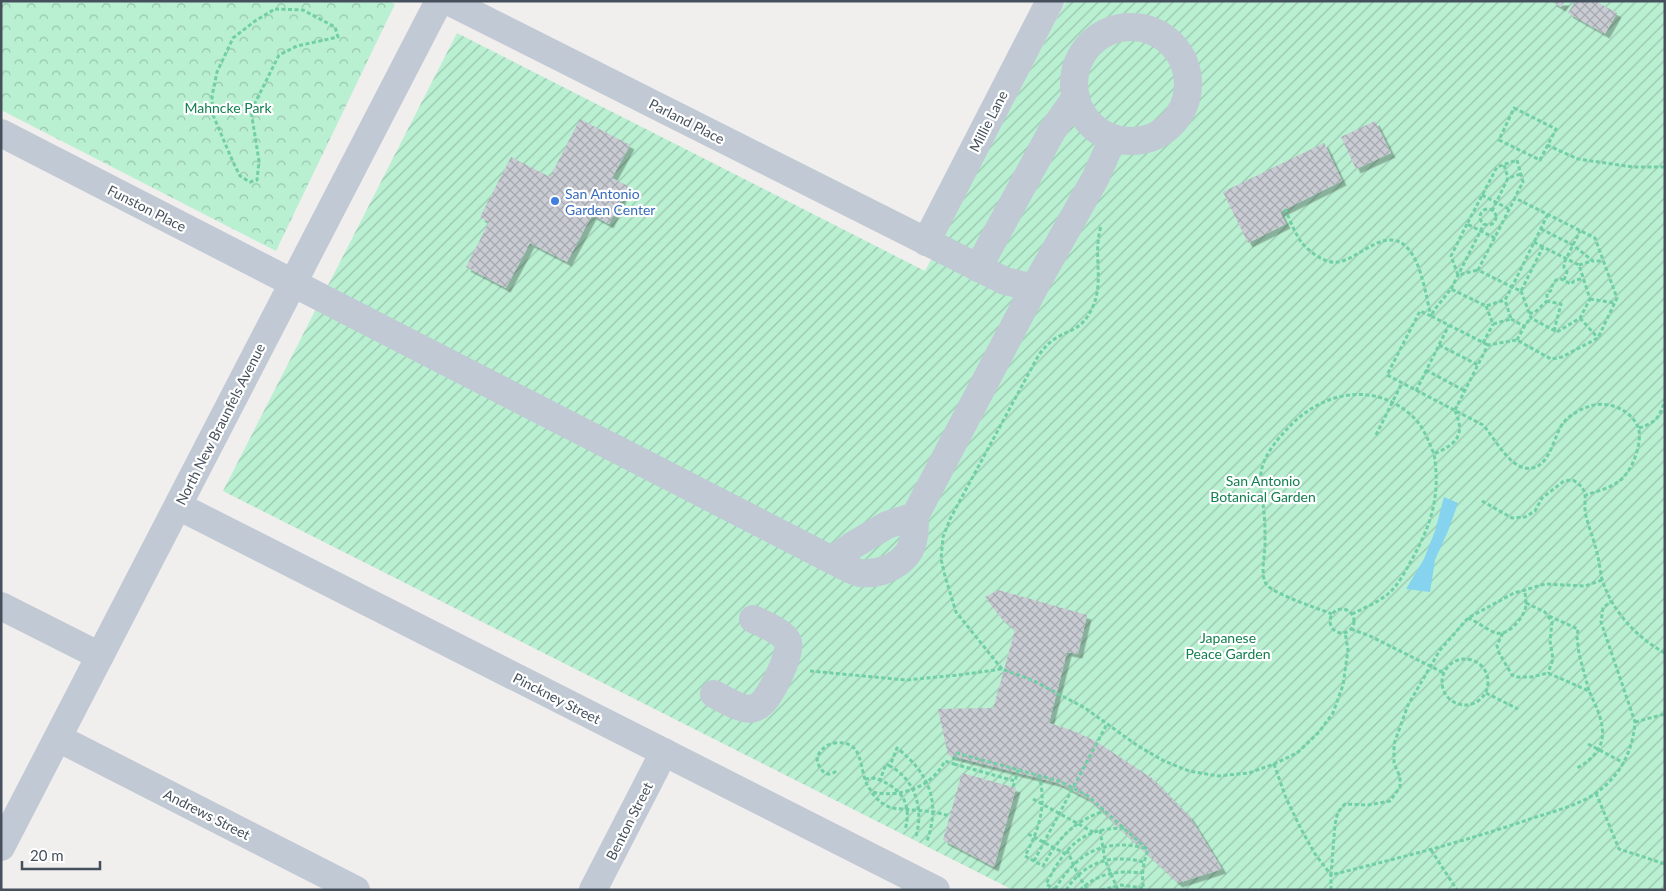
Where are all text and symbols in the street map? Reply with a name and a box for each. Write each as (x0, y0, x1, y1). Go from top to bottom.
street label: Millie Lane (965, 87, 1011, 155)
street label: Parland Place (646, 95, 728, 147)
park label: Mahncke Park (184, 99, 272, 116)
street label: Funston Place (105, 181, 189, 235)
place label: San Antonio Garden Center (565, 185, 655, 218)
marker: San Antonio Garden Center (549, 195, 561, 207)
street label: North New Braunfels Avenue (172, 340, 268, 508)
park label: San Antonio Botanical Garden (1210, 472, 1316, 505)
park label: Japanese Peace Garden (1186, 629, 1270, 662)
street label: Pinckney Street (511, 669, 603, 727)
street label: Benton Street (602, 779, 656, 863)
street label: Andrews Street (161, 785, 253, 843)
scale bar (22, 838, 100, 870)
text: 20 m (30, 846, 64, 864)

